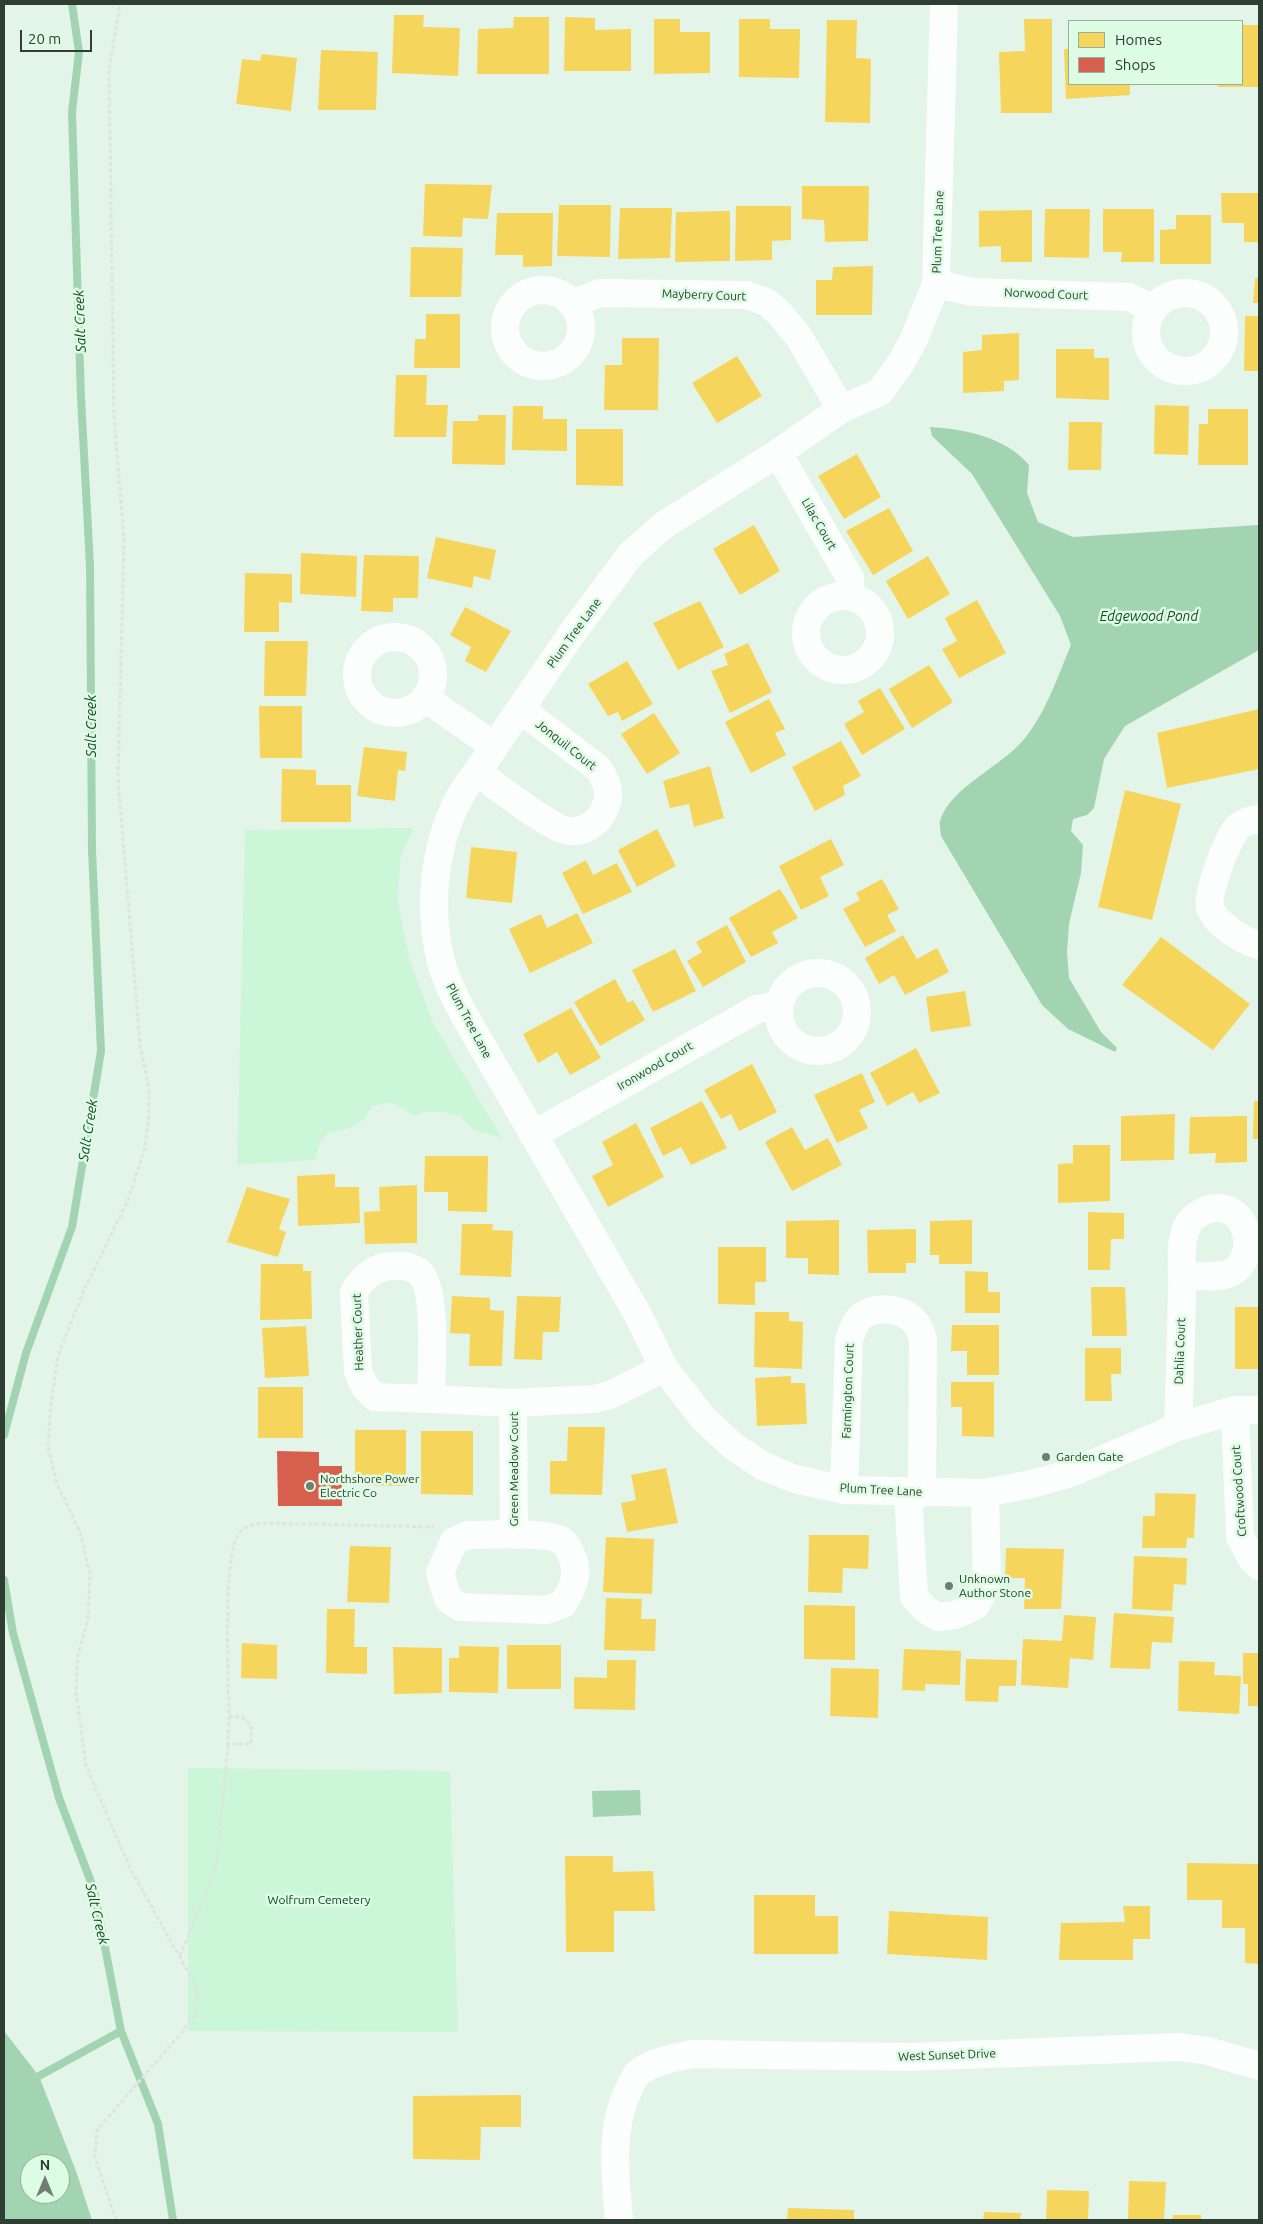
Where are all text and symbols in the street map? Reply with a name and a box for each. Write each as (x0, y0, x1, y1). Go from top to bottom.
scale bar (22, 20, 95, 52)
legend (1068, 20, 1243, 85)
text: 20 m (28, 30, 61, 47)
text: Homes (1115, 31, 1162, 48)
text: Shops (1115, 56, 1156, 73)
street label: Plum Tree Lane (929, 190, 947, 274)
street label: Norwood Court (1004, 285, 1088, 303)
street label: Mayberry Court (662, 286, 746, 304)
water label: Salt Creek (71, 289, 89, 353)
street label: Lilac Court (798, 496, 840, 552)
street label: Plum Tree Lane (544, 595, 604, 671)
water label: Edgewood Pond (1100, 608, 1198, 624)
water label: Salt Creek (83, 695, 99, 757)
street label: Jonquil Court (533, 717, 599, 773)
street label: Plum Tree Lane (443, 981, 495, 1061)
street label: Ironwood Court (615, 1039, 695, 1093)
water label: Salt Creek (75, 1098, 101, 1162)
street label: Heather Court (349, 1293, 367, 1371)
street label: Dahlia Court (1172, 1317, 1188, 1385)
street label: Farmington Court (839, 1343, 857, 1439)
street label: Green Meadow Court (507, 1411, 521, 1527)
street label: Croftwood Court (1229, 1445, 1249, 1537)
place label: Garden Gate (1056, 1450, 1123, 1464)
marker: Garden Gate (1040, 1451, 1052, 1463)
place label: Northshore Power Electric Co (320, 1472, 419, 1500)
marker: Northshore Power Electric Co (304, 1480, 316, 1492)
street label: Plum Tree Lane (839, 1481, 923, 1499)
place label: Unknown Author Stone (959, 1572, 1031, 1600)
marker: Unknown Author Stone (943, 1580, 955, 1592)
water label: Salt Creek (82, 1882, 112, 1946)
park label: Wolfrum Cemetery (267, 1893, 371, 1907)
street label: West Sunset Drive (898, 2046, 996, 2064)
north arrow (20, 2154, 70, 2204)
text: N (40, 2157, 50, 2173)

